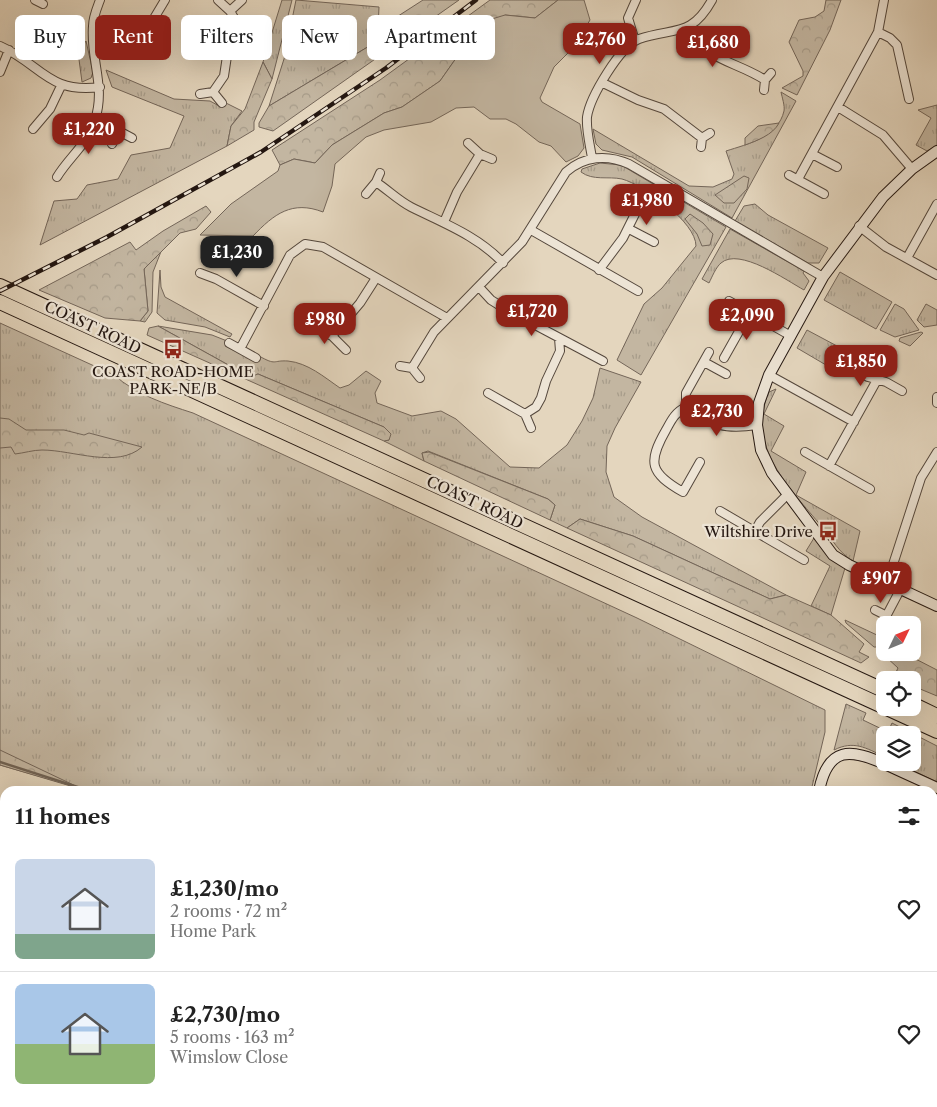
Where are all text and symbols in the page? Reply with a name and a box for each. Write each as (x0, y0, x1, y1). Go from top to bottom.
chip: Buy (15, 15, 85, 60)
chip: Rent (95, 15, 171, 60)
chip: Filters (181, 15, 272, 60)
chip: New (282, 15, 357, 60)
chip: Apartment (367, 15, 495, 60)
pin: £2,760 (559, 22, 641, 65)
pin: £1,680 (672, 26, 754, 68)
text: £2,760 (574, 29, 626, 49)
text: £1,680 (687, 32, 739, 52)
pin: £1,220 (48, 112, 130, 155)
text: £1,220 (63, 119, 115, 139)
pin: £1,980 (606, 184, 688, 226)
text: £1,980 (621, 190, 673, 210)
pin: £1,230 (196, 236, 278, 278)
text: £1,230 (211, 242, 263, 262)
pin: £1,720 (491, 294, 573, 337)
street label: COAST ROAD (42, 296, 144, 358)
pin: £2,090 (706, 298, 788, 341)
text: £1,720 (507, 301, 557, 321)
pin: £980 (295, 302, 355, 345)
text: £2,090 (720, 305, 774, 325)
text: £980 (305, 309, 345, 329)
bus stop icon: COAST ROAD-HOME PARK-NE/B (162, 338, 184, 360)
pin: £1,850 (820, 344, 902, 387)
text: £1,850 (835, 351, 887, 371)
place label: COAST ROAD-HOME PARK-NE/B (92, 362, 254, 398)
pin: £2,730 (676, 394, 758, 437)
text: £2,730 (691, 401, 743, 421)
street label: COAST ROAD (424, 471, 526, 533)
bus stop icon: Wiltshire Drive (817, 520, 839, 542)
place label: Wiltshire Drive (703, 522, 813, 541)
pin: £907 (851, 562, 911, 604)
text: £907 (862, 568, 900, 588)
north arrow (876, 616, 921, 661)
map controls (876, 616, 921, 771)
button: locate (876, 671, 921, 716)
button: layers (876, 726, 921, 771)
icon: filters (895, 802, 923, 830)
text: 11 homes (15, 804, 110, 829)
text: £1,230/mo (170, 876, 279, 901)
icon: home (55, 879, 115, 939)
icon: heart (895, 895, 923, 923)
text: 2 rooms · 72 m² (170, 901, 287, 921)
text: Home Park (170, 921, 256, 941)
text: £2,730/mo (170, 1002, 280, 1027)
icon: home (55, 1004, 115, 1064)
icon: heart (895, 1020, 923, 1048)
text: 5 rooms · 163 m² (170, 1027, 295, 1047)
text: Wimslow Close (170, 1047, 288, 1067)

